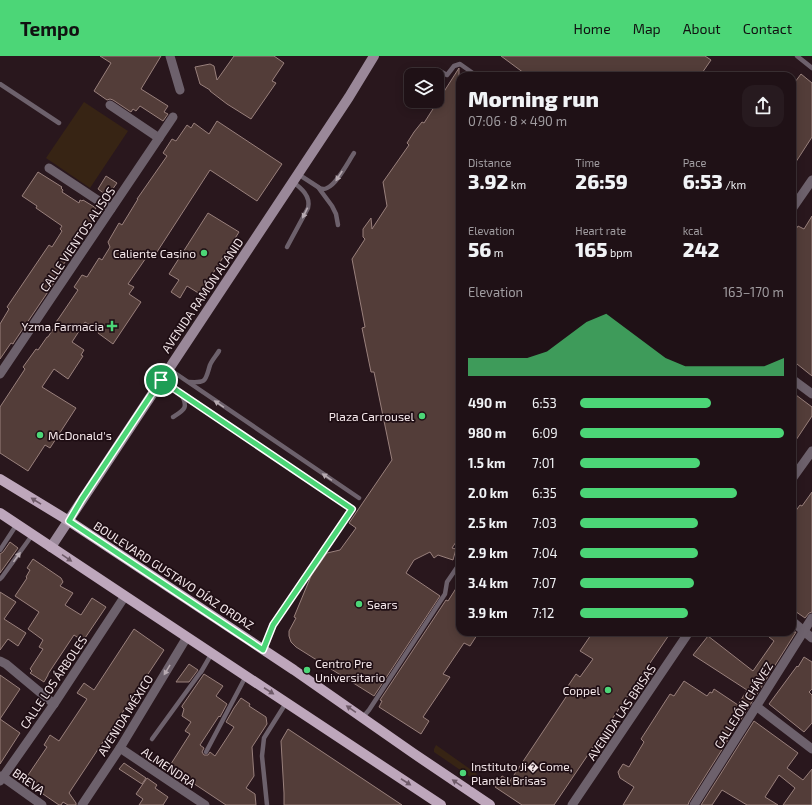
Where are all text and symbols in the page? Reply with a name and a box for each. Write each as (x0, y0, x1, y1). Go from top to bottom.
text: Tempo (20, 17, 80, 40)
text: Home (574, 20, 611, 37)
text: Map (633, 20, 661, 37)
text: About (683, 20, 721, 37)
text: Contact (743, 20, 792, 37)
map controls (404, 68, 444, 108)
button: layers (404, 68, 444, 108)
text: Morning run (468, 85, 599, 111)
button: share (742, 85, 784, 127)
text: 07:06 · 8 × 490 m (468, 113, 567, 129)
text: Distance (468, 156, 511, 169)
text: Time (575, 156, 600, 169)
text: Pace (683, 156, 706, 169)
text: 3.92 (468, 169, 508, 193)
text: 26:59 (575, 169, 628, 193)
text: 6:53 (683, 169, 723, 193)
one-way arrow (335, 171, 343, 181)
text: km (508, 178, 526, 191)
text: /km (723, 178, 746, 191)
street label: CALLE VIENTOS ALISOS (37, 184, 118, 294)
one-way arrow (302, 208, 308, 219)
text: Elevation (468, 224, 515, 237)
text: Heart rate (575, 224, 626, 237)
text: kcal (683, 224, 703, 237)
street label: AVENIDA RAMÓN ALANID (158, 235, 246, 355)
text: 56 (468, 237, 491, 261)
text: 165 (575, 237, 608, 261)
text: 242 (683, 237, 719, 261)
place label: Caliente Casino (113, 246, 196, 260)
text: m (491, 246, 503, 259)
text: bpm (608, 246, 632, 259)
marker: Caliente Casino (199, 248, 209, 258)
text: Elevation (468, 284, 523, 300)
text: 163–170 m (723, 284, 784, 300)
place label: Yzma Farmacia (22, 319, 104, 333)
marker: Yzma Farmacia (107, 321, 117, 331)
pin (144, 363, 178, 397)
icon: arrive (150, 369, 172, 391)
text: 490 m (468, 395, 506, 411)
text: 6:53 (532, 395, 557, 411)
one-way arrow (214, 400, 225, 408)
place label: Plaza Carrousel (329, 409, 414, 423)
marker: Plaza Carrousel (417, 411, 427, 421)
text: 980 m (468, 425, 506, 441)
text: 6:09 (532, 425, 558, 441)
place label: McDonald's (48, 428, 112, 442)
marker: McDonald's (35, 430, 45, 440)
text: 1.5 km (468, 455, 506, 471)
text: 7:01 (532, 455, 555, 471)
one-way arrow (322, 473, 332, 481)
text: 2.0 km (468, 485, 508, 501)
text: 6:35 (532, 485, 557, 501)
one-way arrow (30, 497, 42, 504)
text: 2.5 km (468, 515, 507, 531)
text: 7:03 (532, 515, 557, 531)
street label: BOULEVARD GUSTAVO DÍAZ ORDAZ (91, 518, 257, 632)
text: 2.9 km (468, 545, 508, 561)
text: 7:04 (532, 545, 558, 561)
one-way arrow (13, 552, 21, 563)
one-way arrow (62, 554, 73, 562)
text: 3.4 km (468, 575, 508, 591)
text: 7:07 (532, 575, 556, 591)
place label: Sears (367, 597, 398, 611)
marker: Sears (354, 599, 364, 609)
text: 3.9 km (468, 605, 508, 621)
text: 7:12 (532, 605, 554, 621)
street label: CALLE LOS ÁRBOLES (17, 633, 89, 731)
place label: Centro Pre Universitario (315, 656, 386, 684)
street label: CALLEJÓN CHÁVEZ (711, 659, 775, 751)
street label: AVENIDA LAS BRISAS (584, 661, 658, 763)
one-way arrow (163, 664, 170, 676)
marker: Centro Pre Universitario (302, 665, 312, 675)
street label: AVENIDA MÉXICO (94, 672, 156, 758)
place label: Coppel (562, 683, 600, 697)
marker: Coppel (603, 685, 613, 695)
one-way arrow (264, 687, 274, 695)
one-way arrow (346, 705, 356, 713)
street label: ALMENDRA (139, 744, 199, 790)
place label: Instituto Ji�Come, Plantel Brisas (471, 759, 572, 787)
street label: BREVA (10, 765, 48, 797)
marker: Instituto Ji�Come, Plantel Brisas (458, 768, 468, 778)
one-way arrow (401, 778, 411, 786)
one-way arrow (452, 779, 463, 787)

